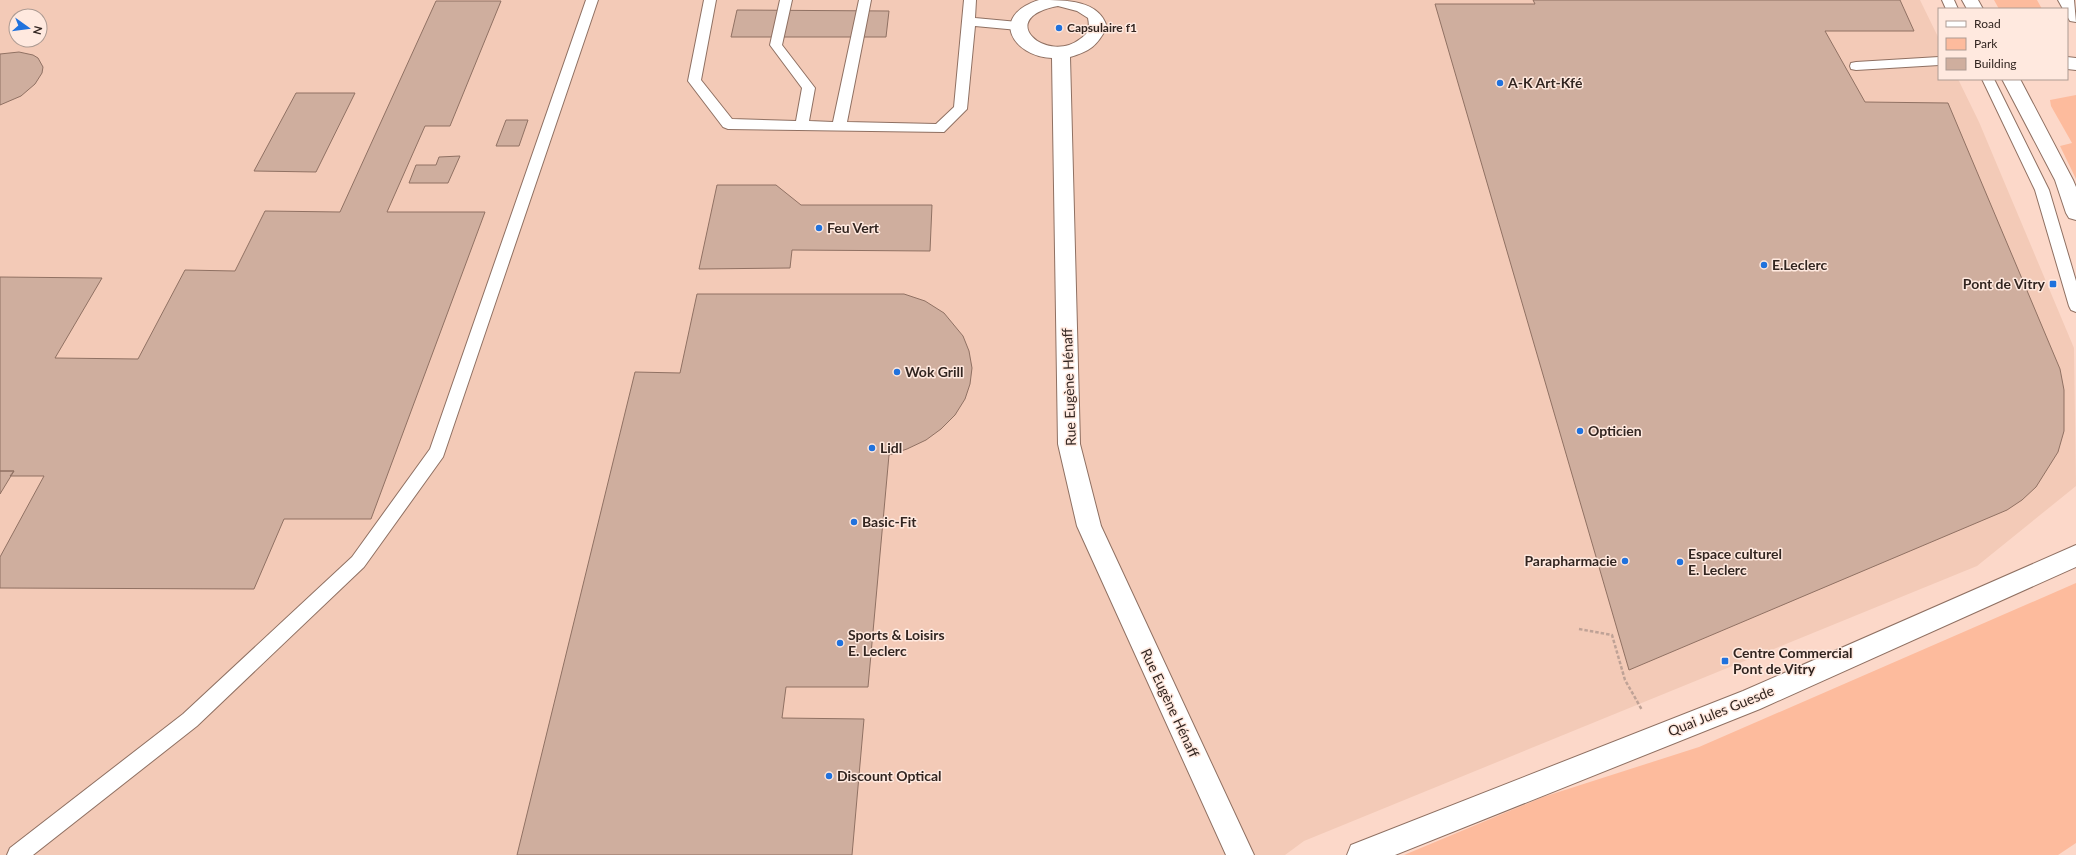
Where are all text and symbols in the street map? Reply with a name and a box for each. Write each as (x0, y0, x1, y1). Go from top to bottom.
north arrow (8, 8, 48, 48)
legend (1938, 8, 2068, 80)
text: Road (1974, 16, 2001, 31)
place label: Capsulaire f1 (1067, 20, 1137, 35)
marker: Capsulaire f1 (1054, 23, 1064, 33)
text: N (31, 25, 46, 36)
text: Park (1974, 36, 1998, 51)
text: Building (1974, 56, 2017, 71)
place label: A-K Art-Kfé (1507, 74, 1583, 91)
marker: A-K Art-Kfé (1495, 78, 1505, 88)
place label: Feu Vert (827, 219, 880, 236)
marker: Feu Vert (814, 223, 824, 233)
place label: E.Leclerc (1772, 256, 1827, 273)
marker: E.Leclerc (1759, 260, 1769, 270)
place label: Pont de Vitry (1963, 275, 2046, 292)
marker: Pont de Vitry (2048, 279, 2058, 289)
street label: Rue Eugène Hénaff (1058, 327, 1079, 446)
place label: Wok Grill (905, 363, 964, 380)
marker: Wok Grill (892, 367, 902, 377)
place label: Opticien (1588, 422, 1642, 439)
marker: Opticien (1575, 426, 1585, 436)
place label: Lidl (880, 439, 902, 456)
marker: Lidl (867, 443, 877, 453)
place label: Basic-Fit (862, 513, 917, 530)
marker: Basic-Fit (849, 517, 859, 527)
place label: Espace culturel E. Leclerc (1688, 545, 1782, 578)
place label: Parapharmacie (1524, 552, 1618, 569)
marker: Parapharmacie (1620, 556, 1630, 566)
marker: Espace culturel E. Leclerc (1675, 557, 1685, 567)
place label: Sports & Loisirs E. Leclerc (848, 626, 945, 659)
marker: Sports & Loisirs E. Leclerc (835, 638, 845, 648)
place label: Centre Commercial Pont de Vitry (1733, 644, 1852, 677)
street label: Rue Eugène Hénaff (1138, 646, 1203, 760)
marker: Centre Commercial Pont de Vitry (1720, 656, 1730, 666)
street label: Quai Jules Guesde (1665, 682, 1776, 740)
place label: Discount Optical (837, 767, 942, 784)
marker: Discount Optical (824, 771, 834, 781)

